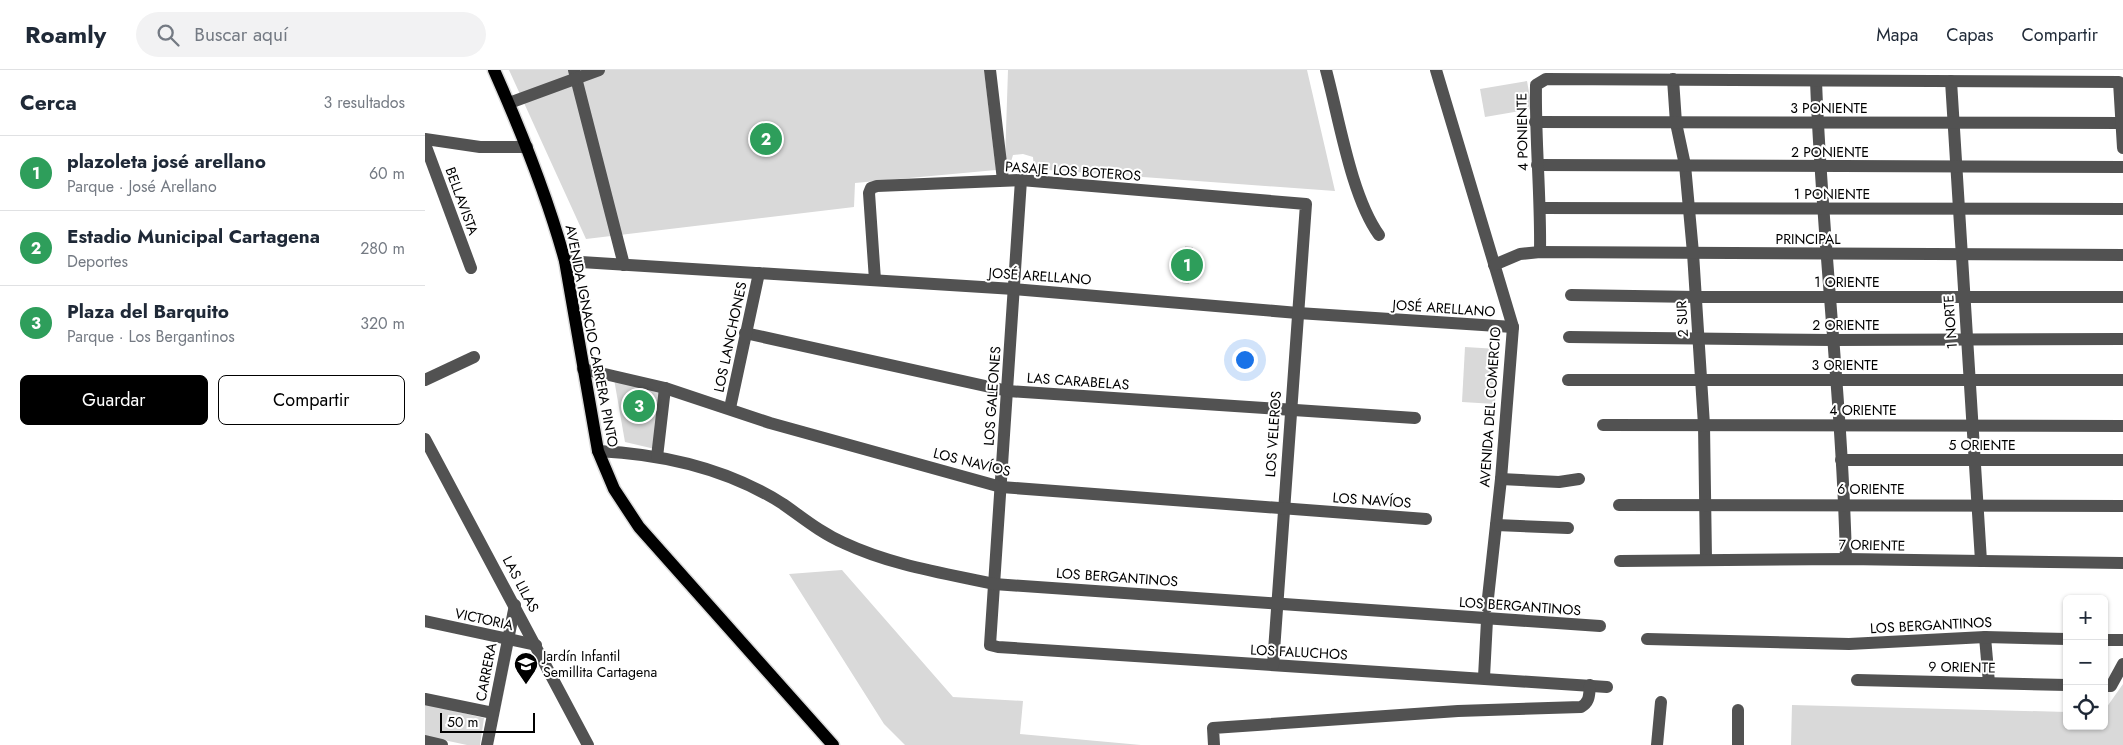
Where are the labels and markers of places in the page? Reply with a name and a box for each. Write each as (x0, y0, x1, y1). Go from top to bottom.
pin: 2 (750, 120, 782, 158)
pin: 1 (1171, 246, 1203, 284)
pin: 3 (623, 387, 655, 425)
place label: Jardín Infantil Semillita Cartagena (541, 646, 657, 682)
school or university icon: Jardín Infantil Semillita Cartagena (513, 651, 539, 685)

